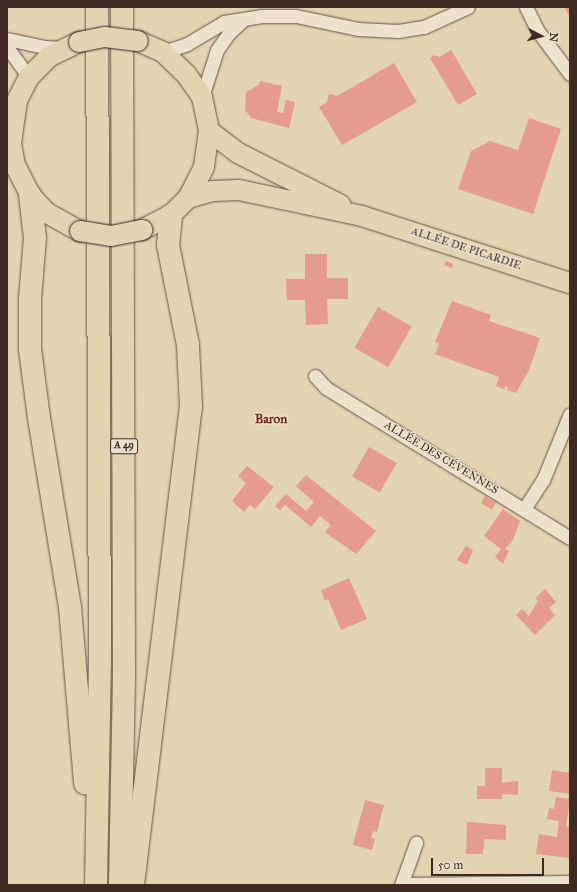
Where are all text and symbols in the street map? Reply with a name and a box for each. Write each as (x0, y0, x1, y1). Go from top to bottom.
north arrow (521, 16, 561, 56)
text: N (546, 32, 560, 43)
street label: ALLÉE DE PICARDIE (409, 225, 523, 273)
district label: Baron (255, 411, 287, 427)
street label: ALLÉE DES CÉVENNES (382, 419, 500, 497)
road number: A 49 (110, 438, 138, 454)
scale bar (433, 850, 546, 876)
text: 50 m (438, 858, 463, 872)

